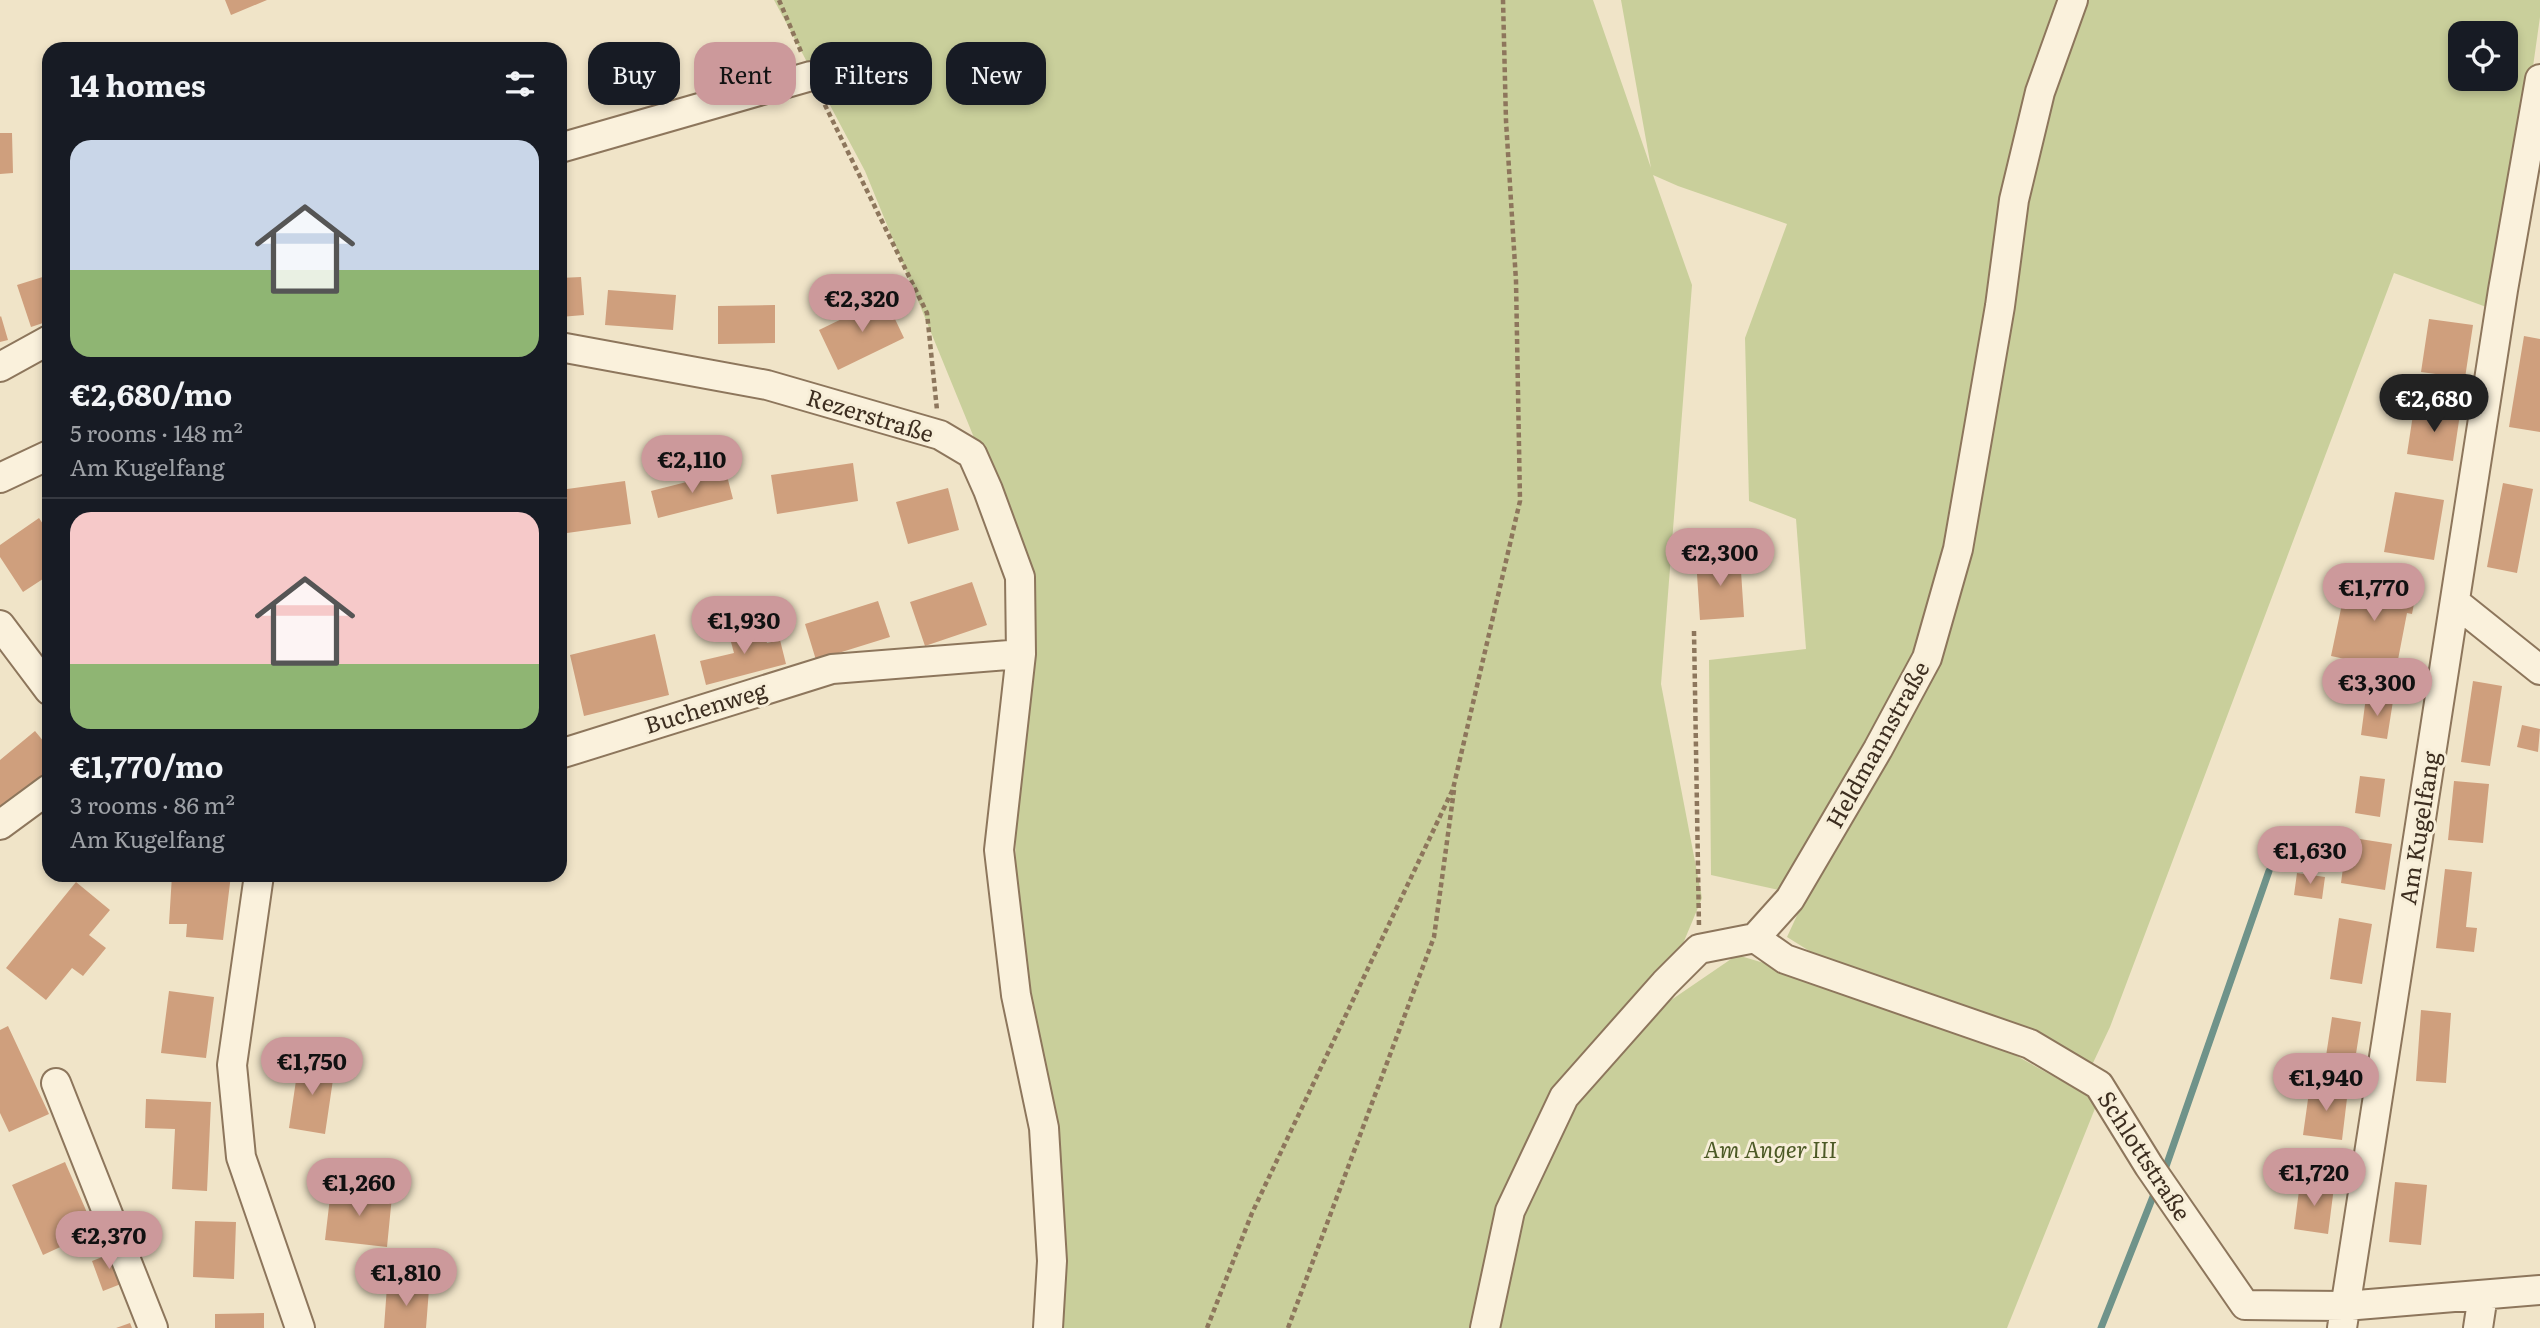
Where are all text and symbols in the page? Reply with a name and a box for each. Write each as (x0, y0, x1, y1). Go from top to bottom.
map controls (2448, 21, 2518, 91)
button: locate (2448, 21, 2518, 91)
chip: Buy (588, 42, 680, 105)
chip: Rent (694, 42, 796, 105)
chip: Filters (810, 42, 932, 105)
chip: New (946, 42, 1046, 105)
text: 14 homes (70, 62, 206, 106)
icon: filters (501, 65, 539, 103)
icon: home (242, 186, 368, 312)
pin: €2,320 (805, 274, 919, 334)
text: €2,320 (825, 280, 899, 314)
text: €2,680/mo (70, 371, 232, 415)
pin: €2,680 (2377, 374, 2491, 434)
street label: Rezerstraße (803, 379, 938, 450)
text: €2,680 (2395, 380, 2473, 414)
text: 5 rooms · 148 m² (70, 415, 243, 449)
pin: €2,110 (635, 435, 749, 495)
text: €2,110 (657, 441, 727, 475)
text: Am Kugelfang (70, 449, 225, 483)
pin: €2,300 (1663, 528, 1777, 588)
text: €2,300 (1681, 534, 1759, 568)
icon: home (242, 558, 368, 684)
pin: €1,770 (2317, 564, 2431, 623)
text: €1,770 (2339, 569, 2409, 603)
pin: €1,930 (687, 596, 801, 656)
text: €1,930 (707, 602, 781, 636)
street label: Heldmannstraße (1816, 654, 1936, 834)
pin: €3,300 (2320, 658, 2434, 718)
text: €3,300 (2338, 664, 2416, 698)
street label: Buchenweg (640, 671, 771, 741)
text: €1,770/mo (70, 743, 224, 787)
street label: Am Kugelfang (2389, 748, 2447, 907)
text: 3 rooms · 86 m² (70, 787, 235, 821)
text: Am Kugelfang (70, 821, 225, 855)
pin: €1,630 (2253, 826, 2367, 886)
text: €1,630 (2273, 832, 2347, 866)
pin: €1,750 (255, 1038, 369, 1097)
text: €1,750 (277, 1043, 347, 1077)
pin: €1,940 (2269, 1054, 2383, 1113)
text: €1,940 (2289, 1059, 2363, 1093)
street label: Schlottstraße (2091, 1083, 2200, 1227)
park label: Am Anger III (1703, 1131, 1837, 1165)
pin: €1,720 (2257, 1148, 2371, 1208)
text: €1,720 (2279, 1154, 2349, 1188)
pin: €1,260 (302, 1158, 416, 1218)
text: €1,260 (323, 1164, 395, 1198)
pin: €2,370 (52, 1212, 166, 1271)
text: €2,370 (72, 1217, 146, 1251)
pin: €1,810 (349, 1248, 463, 1308)
text: €1,810 (371, 1254, 441, 1288)

